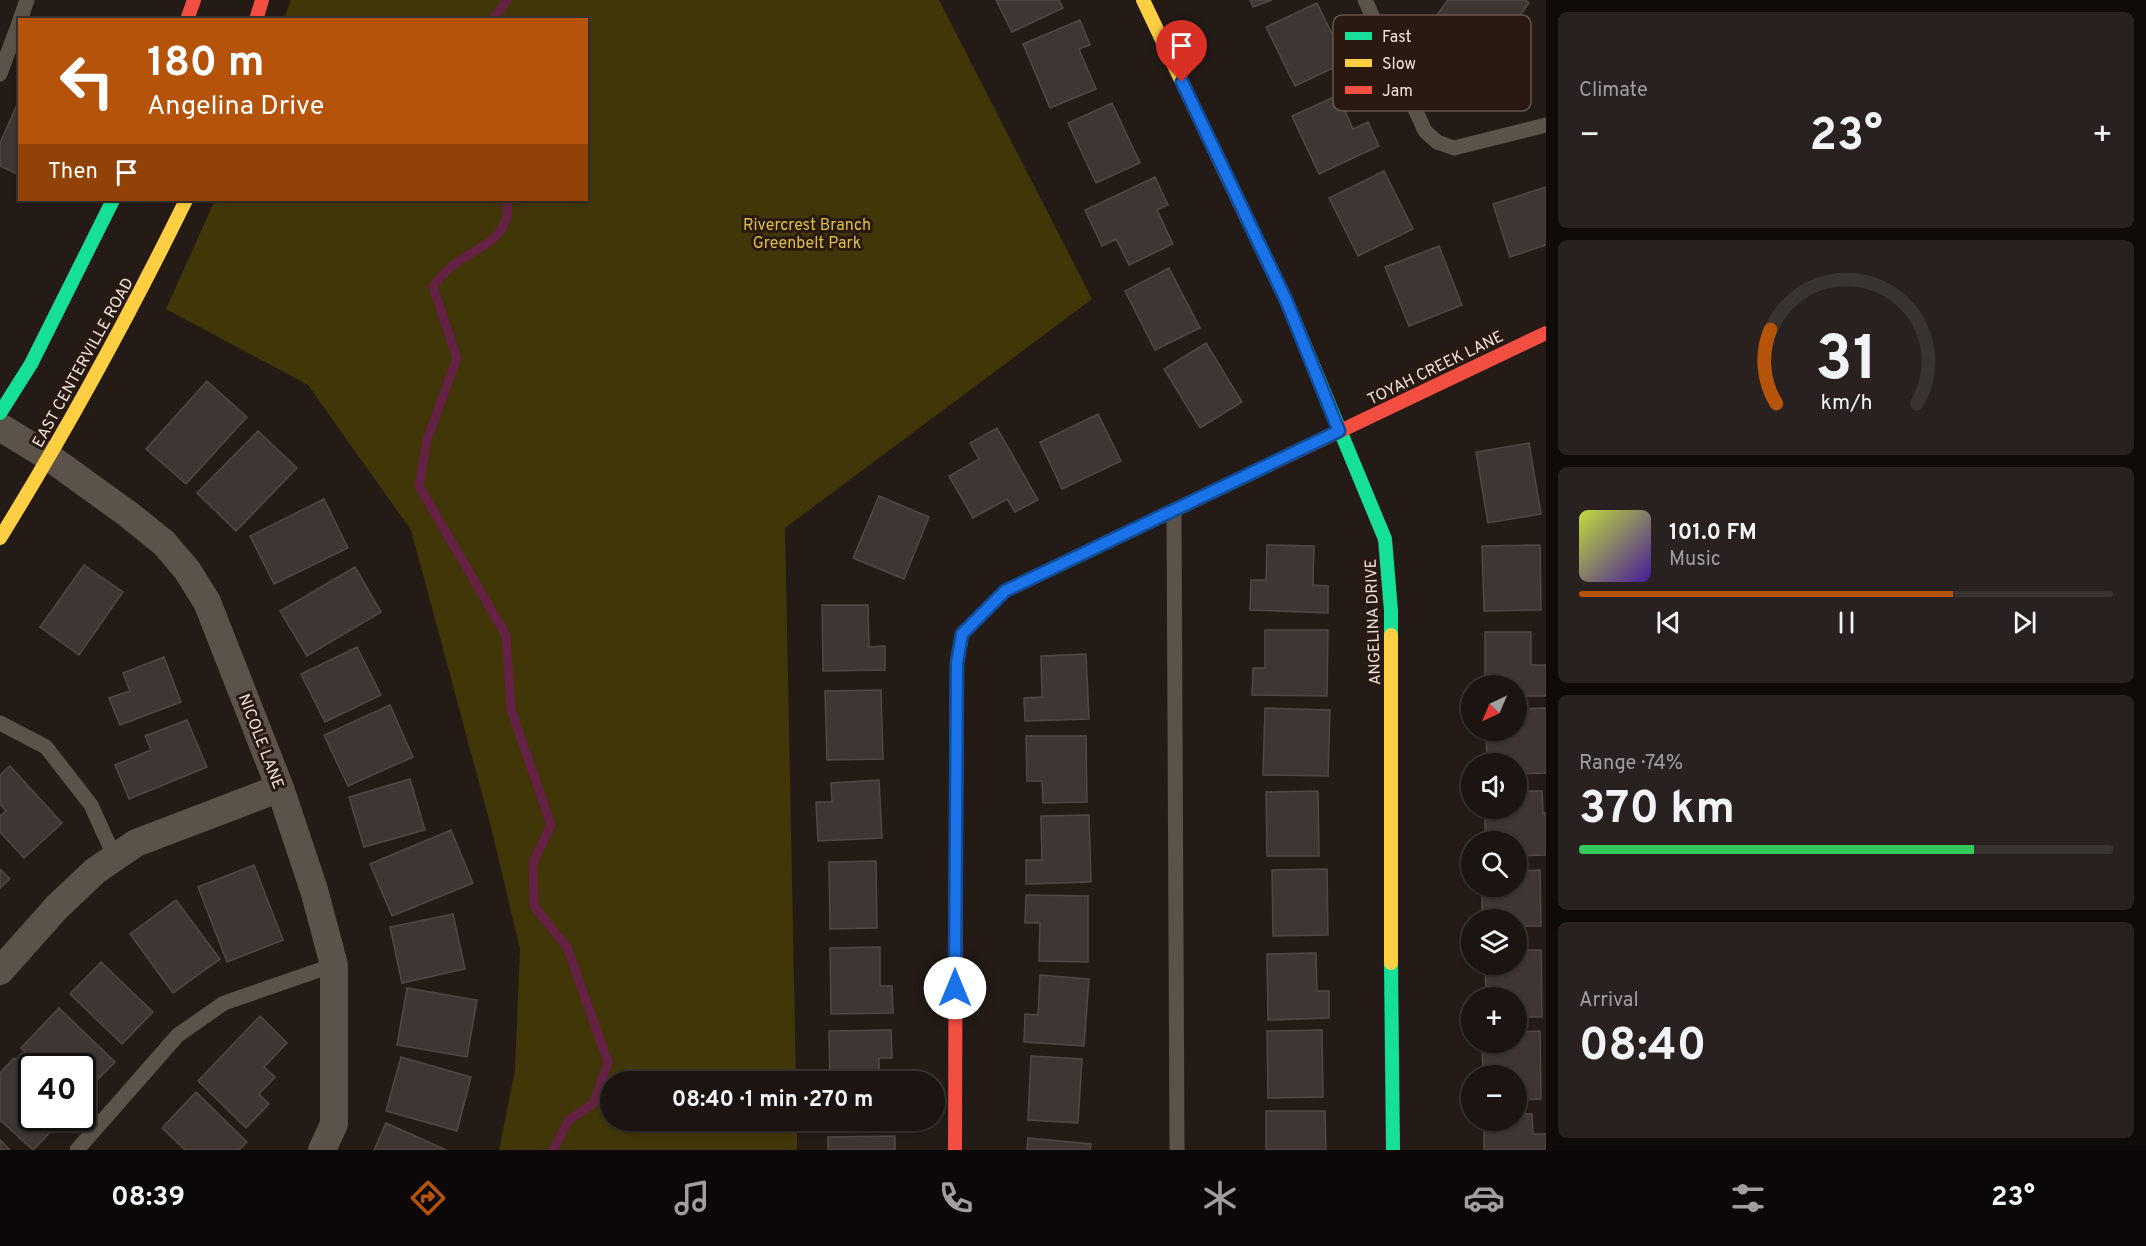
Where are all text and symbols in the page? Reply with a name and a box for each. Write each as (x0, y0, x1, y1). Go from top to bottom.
legend (1333, 15, 1531, 111)
pin (1156, 20, 1207, 82)
text: Fast (1382, 28, 1412, 48)
icon: arrive (1165, 29, 1198, 62)
text: 180 m (147, 38, 264, 91)
icon: left (48, 42, 126, 120)
text: Slow (1382, 55, 1416, 75)
text: Climate (1579, 78, 1648, 104)
text: Jam (1382, 82, 1413, 102)
text: Angelina Drive (147, 90, 324, 124)
text: 23° (1809, 109, 1883, 166)
text: − (1579, 116, 1600, 158)
text: + (2092, 116, 2113, 158)
icon: arrive (110, 156, 143, 189)
text: Then (48, 159, 98, 186)
park label: Rivercrest Branch Greenbelt Park (743, 216, 871, 254)
street label: EAST CENTERVILLE ROAD (29, 275, 139, 451)
text: 31 (1815, 324, 1877, 403)
street label: TOYAH CREEK LANE (1365, 327, 1507, 410)
text: km/h (1820, 391, 1872, 418)
text: 101.0 FM (1669, 520, 1757, 547)
text: Music (1669, 547, 1721, 573)
street label: ANGELINA DRIVE (1362, 558, 1386, 685)
icon: previous (1652, 606, 1685, 639)
icon: pause (1830, 606, 1863, 639)
icon: next (2008, 606, 2041, 639)
north arrow (1461, 675, 1527, 741)
map controls (1461, 675, 1527, 1131)
street label: NICOLE LANE (233, 691, 287, 792)
text: Range · 74% (1579, 751, 1683, 777)
button: sound (1461, 753, 1527, 819)
text: 370 km (1579, 782, 1735, 839)
button: search (1461, 831, 1527, 897)
button: layers (1461, 909, 1527, 975)
position arrow (923, 956, 987, 1020)
button: + (1461, 987, 1527, 1053)
text: Arrival (1579, 988, 1639, 1014)
text: 08:40 (1579, 1019, 1706, 1076)
speed limit sign: 40 (18, 1053, 96, 1131)
button: − (1461, 1065, 1527, 1131)
text: 08:40 · 1 min · 270 m (672, 1087, 873, 1114)
icon: directions (407, 1177, 449, 1219)
icon: music (671, 1177, 713, 1219)
icon: phone (935, 1177, 977, 1219)
icon: climate (1199, 1177, 1241, 1219)
icon: car (1463, 1177, 1505, 1219)
icon: filters (1727, 1177, 1769, 1219)
text: 08:39 (111, 1181, 185, 1215)
text: 23° (1991, 1181, 2035, 1215)

